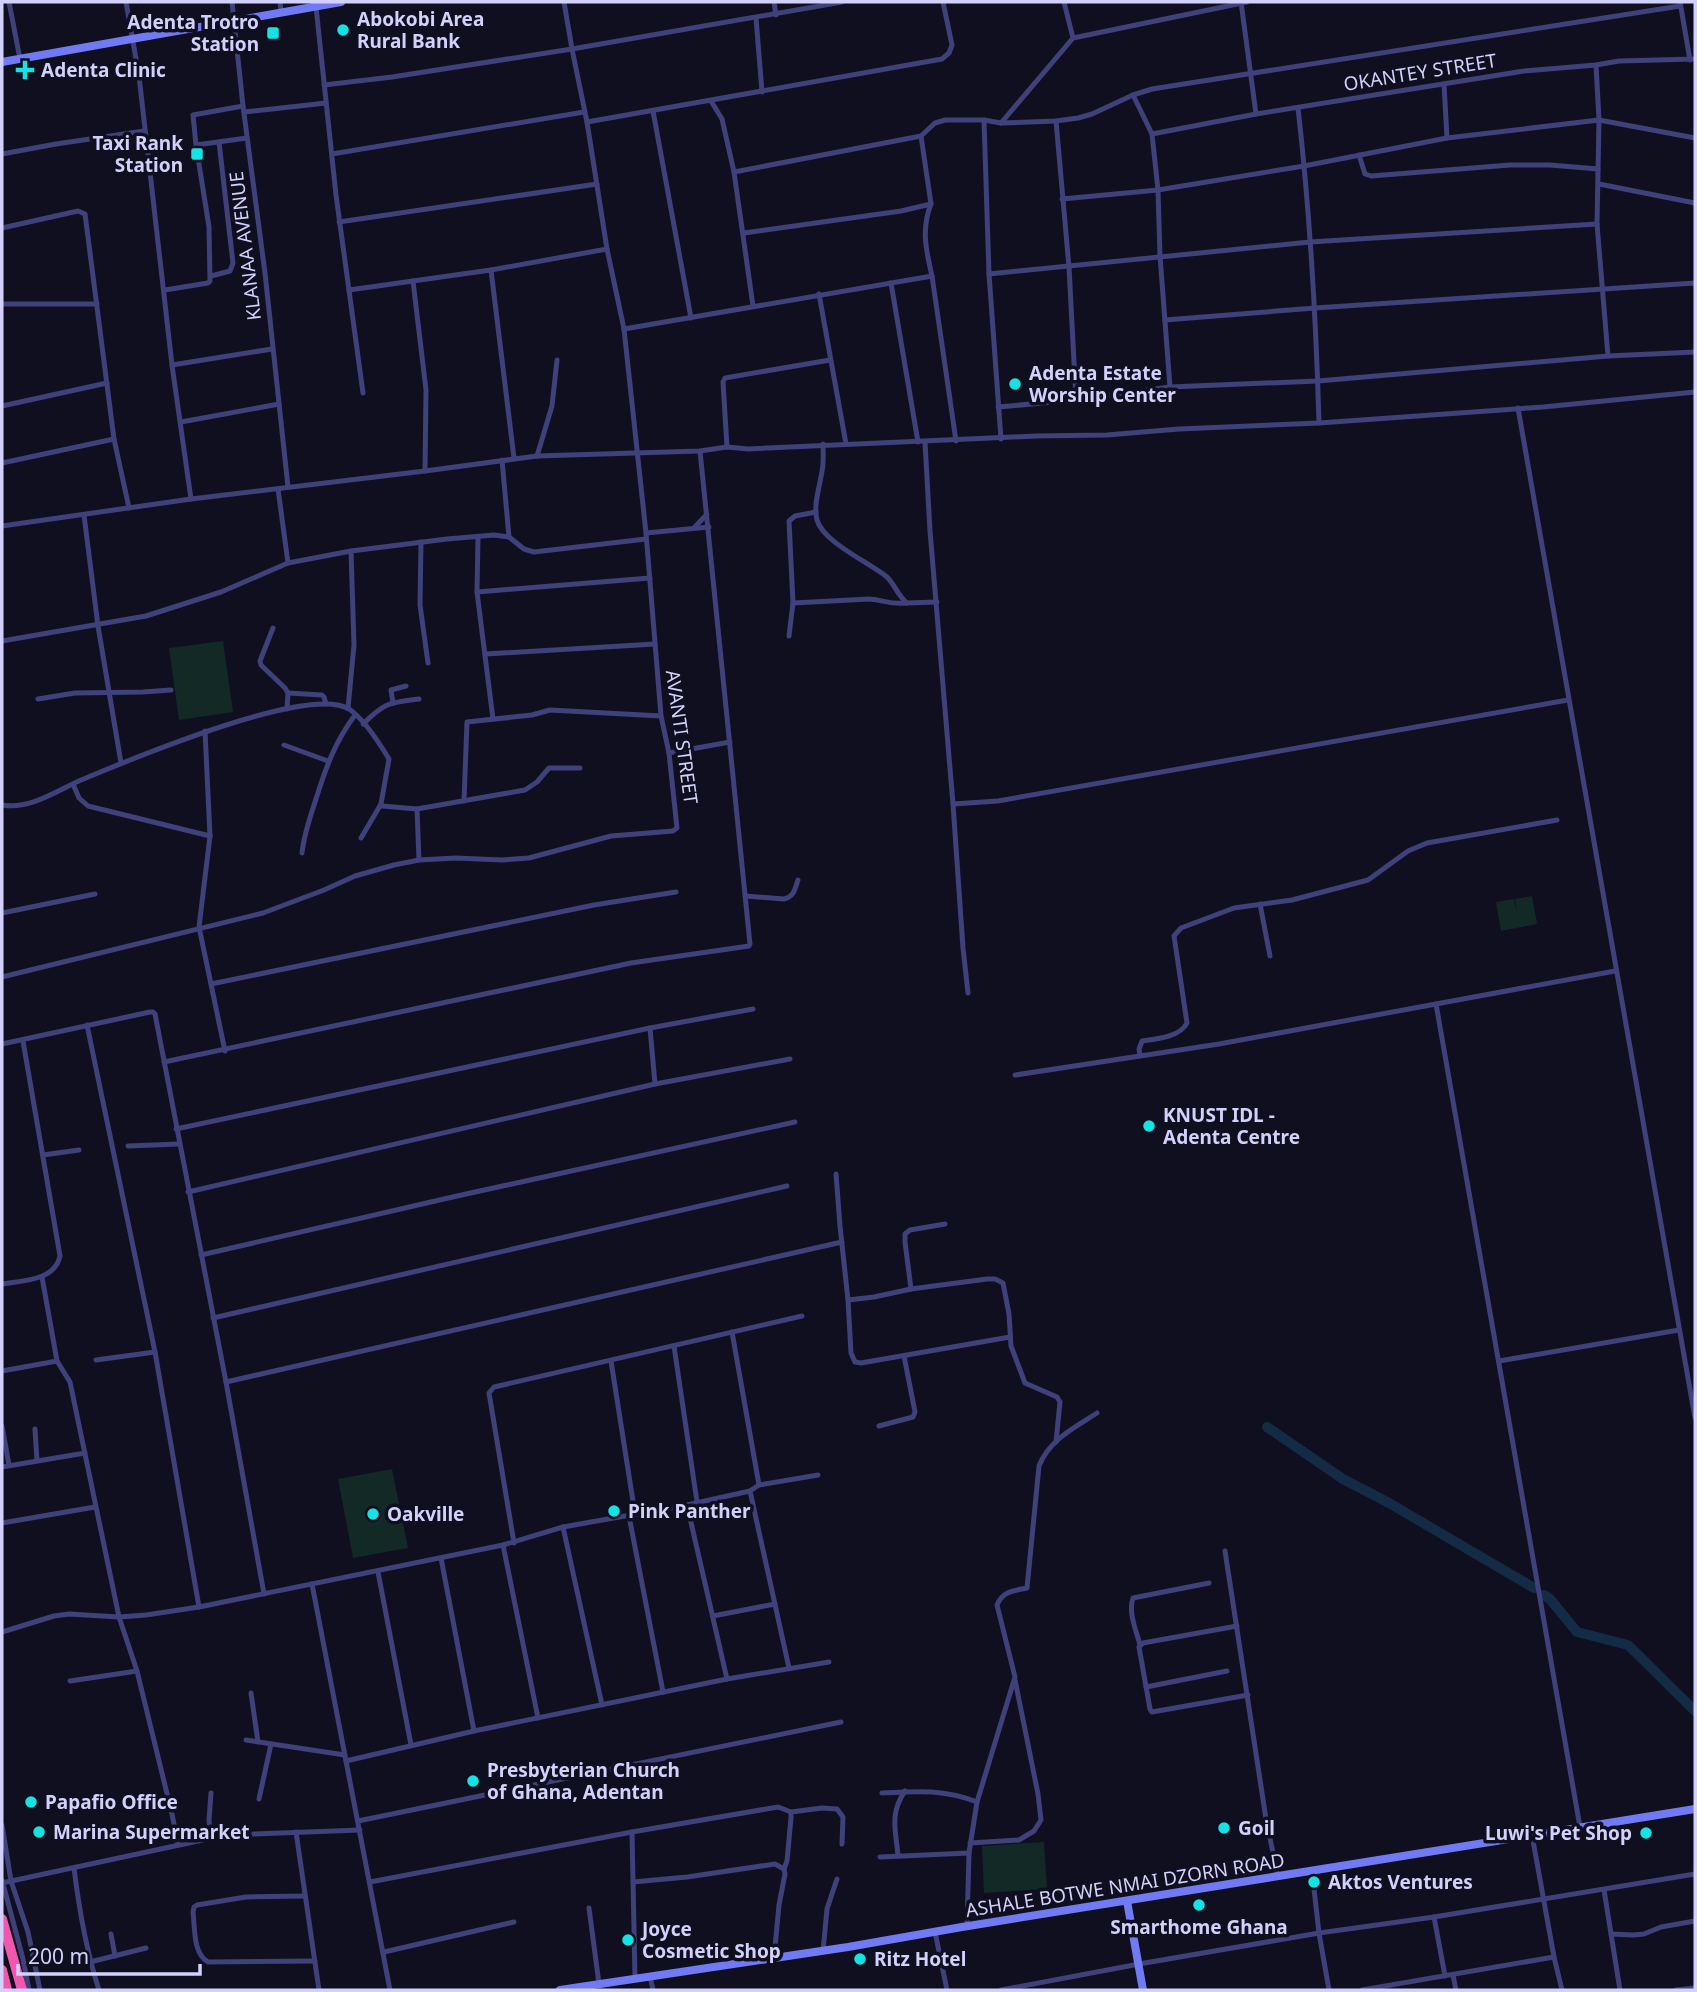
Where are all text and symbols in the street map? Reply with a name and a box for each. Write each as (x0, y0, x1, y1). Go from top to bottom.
place label: Abokobi Area Rural Bank (357, 6, 484, 54)
place label: Adenta Trotro Station (127, 9, 259, 57)
marker: Abokobi Area Rural Bank (335, 22, 351, 38)
marker: Adenta Trotro Station (265, 25, 281, 41)
street label: OKANTEY STREET (1342, 47, 1499, 97)
place label: Adenta Clinic (41, 57, 166, 83)
marker: Adenta Clinic (15, 60, 35, 80)
place label: Taxi Rank Station (93, 130, 183, 178)
marker: Taxi Rank Station (189, 146, 205, 162)
street label: KLANAA AVENUE (223, 170, 267, 322)
place label: Adenta Estate Worship Center (1029, 360, 1176, 408)
marker: Adenta Estate Worship Center (1007, 376, 1023, 392)
street label: AVANTI STREET (660, 668, 704, 806)
place label: KNUST IDL - Adenta Centre (1163, 1102, 1300, 1150)
marker: KNUST IDL - Adenta Centre (1141, 1118, 1157, 1134)
place label: Pink Panther (628, 1498, 751, 1524)
place label: Oakville (387, 1501, 464, 1527)
marker: Pink Panther (606, 1503, 622, 1519)
marker: Oakville (365, 1506, 381, 1522)
place label: Presbyterian Church of Ghana, Adentan (487, 1757, 680, 1805)
marker: Presbyterian Church of Ghana, Adentan (465, 1773, 481, 1789)
place label: Papafio Office (45, 1789, 178, 1815)
marker: Papafio Office (23, 1794, 39, 1810)
place label: Goil (1238, 1815, 1275, 1841)
place label: Marina Supermarket (53, 1819, 250, 1845)
marker: Goil (1216, 1820, 1232, 1836)
place label: Luwi's Pet Shop (1485, 1820, 1632, 1846)
marker: Marina Supermarket (31, 1824, 47, 1840)
marker: Luwi's Pet Shop (1638, 1825, 1654, 1841)
street label: ASHALE BOTWE NMAI DZORN ROAD (964, 1847, 1286, 1923)
place label: Aktos Ventures (1328, 1869, 1473, 1895)
marker: Aktos Ventures (1306, 1874, 1322, 1890)
marker: Smarthome Ghana (1191, 1897, 1207, 1913)
place label: Smarthome Ghana (1110, 1914, 1288, 1940)
place label: Joyce Cosmetic Shop (640, 1916, 781, 1964)
scale bar (18, 1932, 200, 1976)
marker: Joyce Cosmetic Shop (620, 1932, 636, 1948)
text: 200 m (28, 1942, 89, 1970)
place label: Ritz Hotel (874, 1946, 966, 1972)
marker: Ritz Hotel (852, 1951, 868, 1967)

